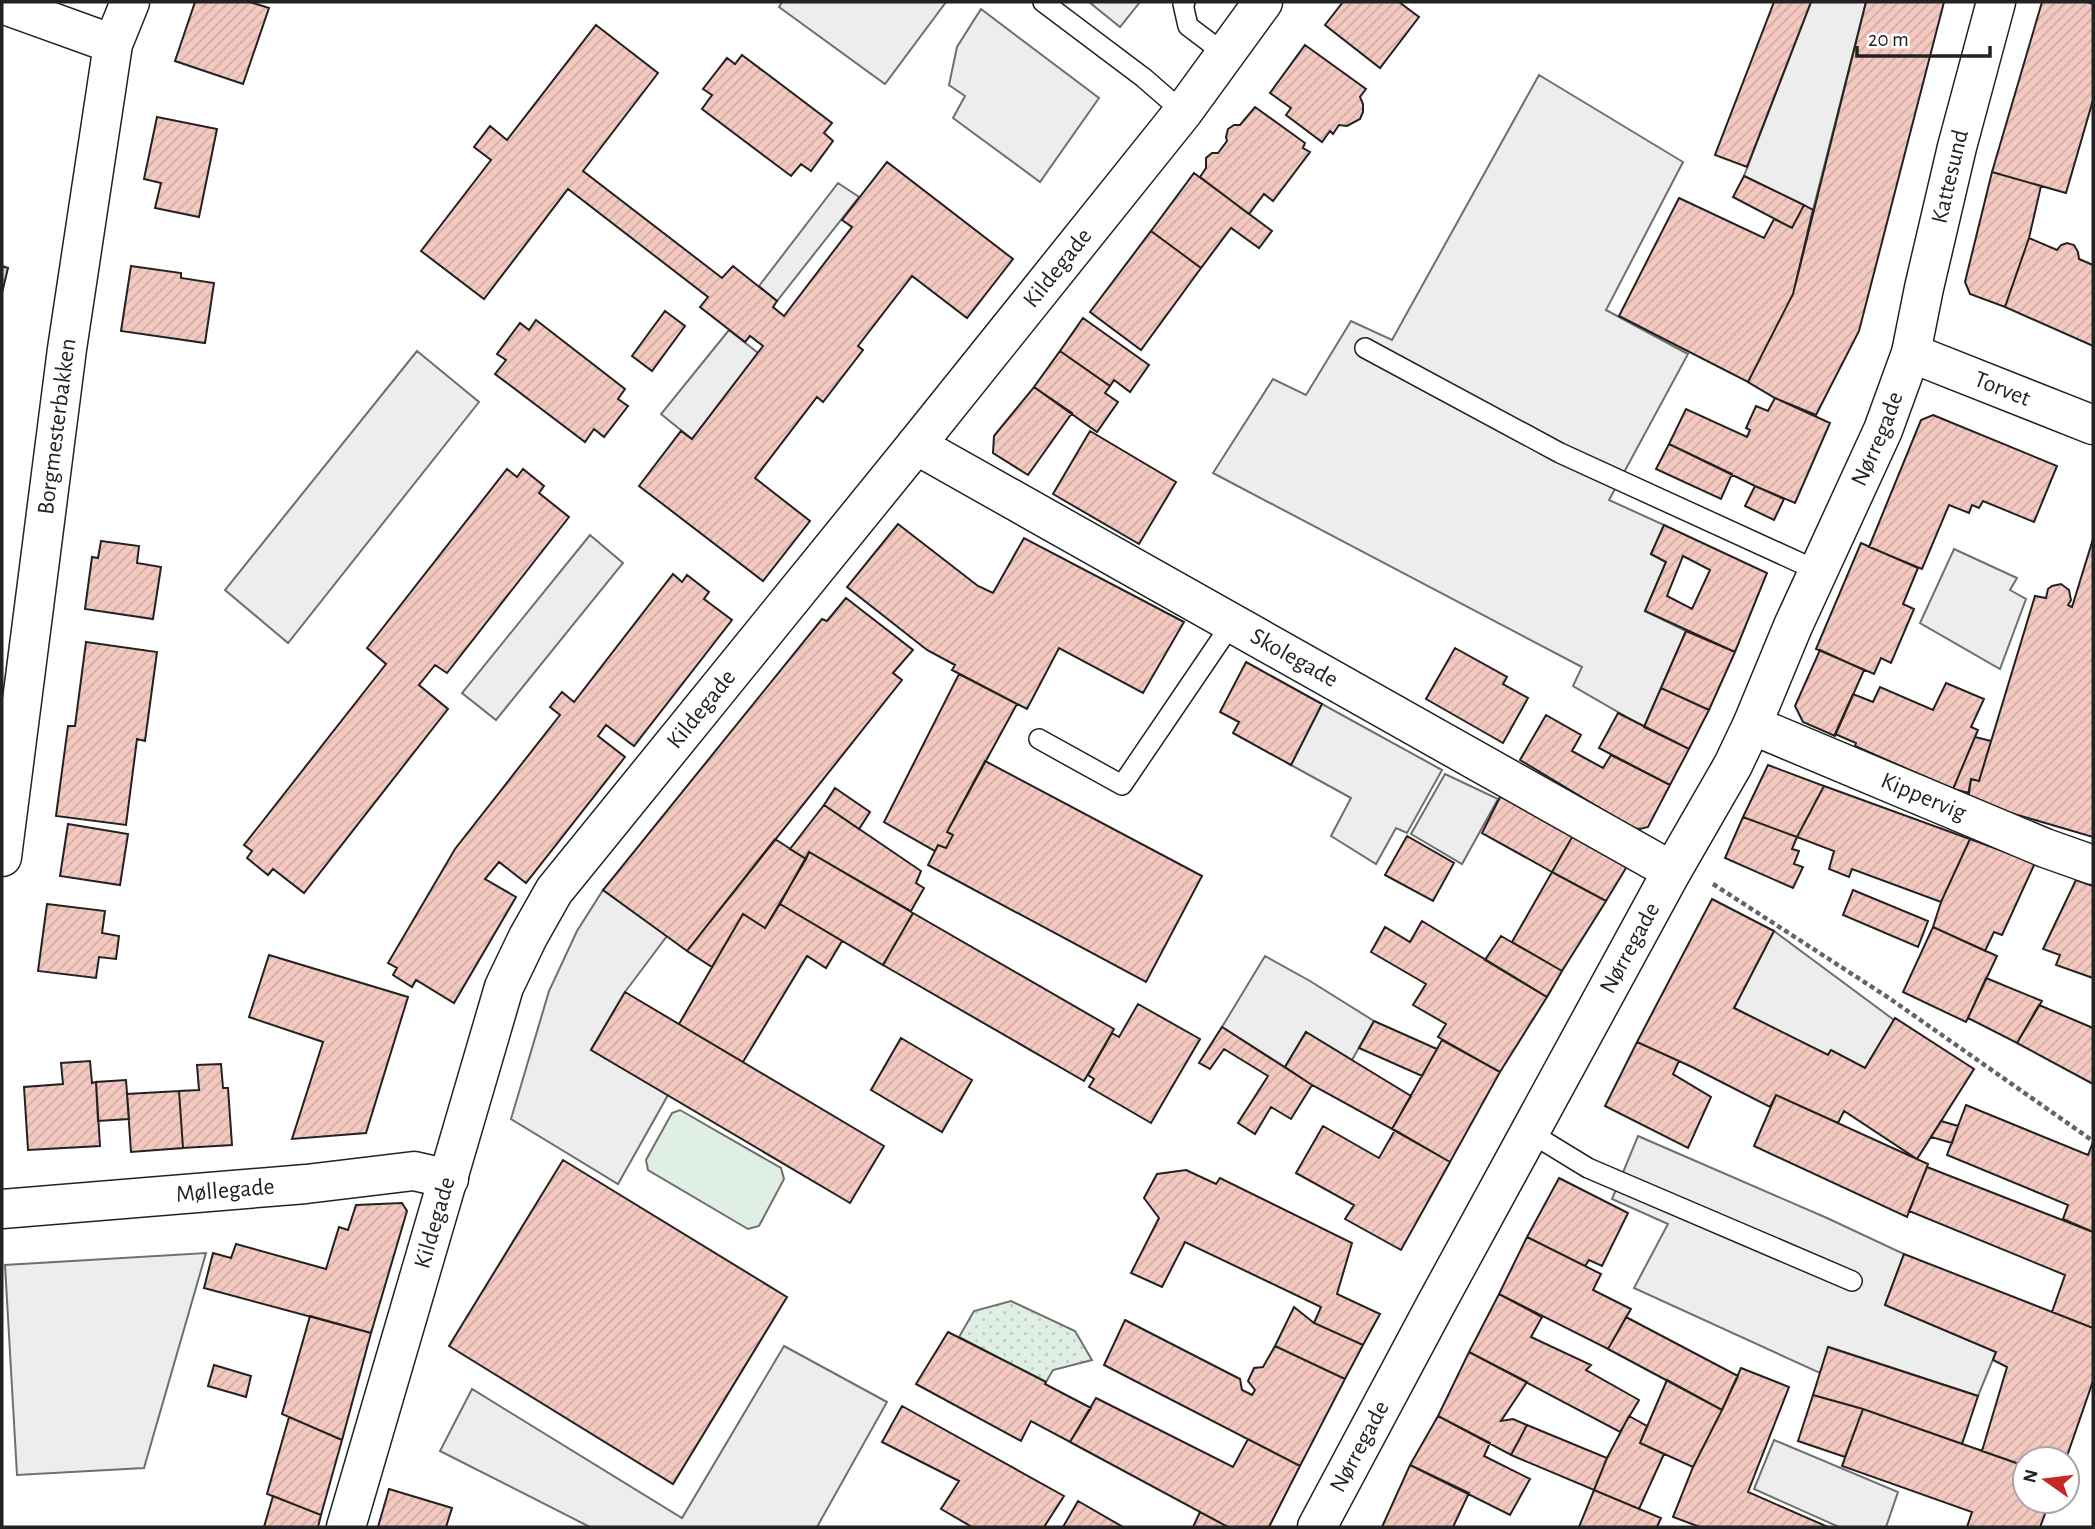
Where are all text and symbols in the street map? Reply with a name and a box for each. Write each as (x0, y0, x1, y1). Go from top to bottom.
scale bar (1857, 14, 1990, 58)
text: 20 m (1868, 29, 1909, 50)
street label: Kattesund (1927, 127, 1973, 226)
street label: Kildegade (1019, 224, 1097, 312)
street label: Borgmesterbakken (34, 337, 80, 516)
street label: Torvet (1971, 367, 2034, 411)
street label: Nørregade (1847, 389, 1908, 490)
street label: Skolegade (1246, 624, 1342, 692)
street label: Kildegade (663, 665, 740, 753)
street label: Kippervig (1877, 768, 1970, 826)
street label: Nørregade (1596, 899, 1664, 998)
street label: Kildegade (410, 1174, 460, 1271)
street label: Møllegade (175, 1175, 276, 1207)
street label: Nørregade (1326, 1397, 1394, 1496)
north arrow (2011, 1445, 2081, 1515)
text: N (2020, 1468, 2042, 1485)

